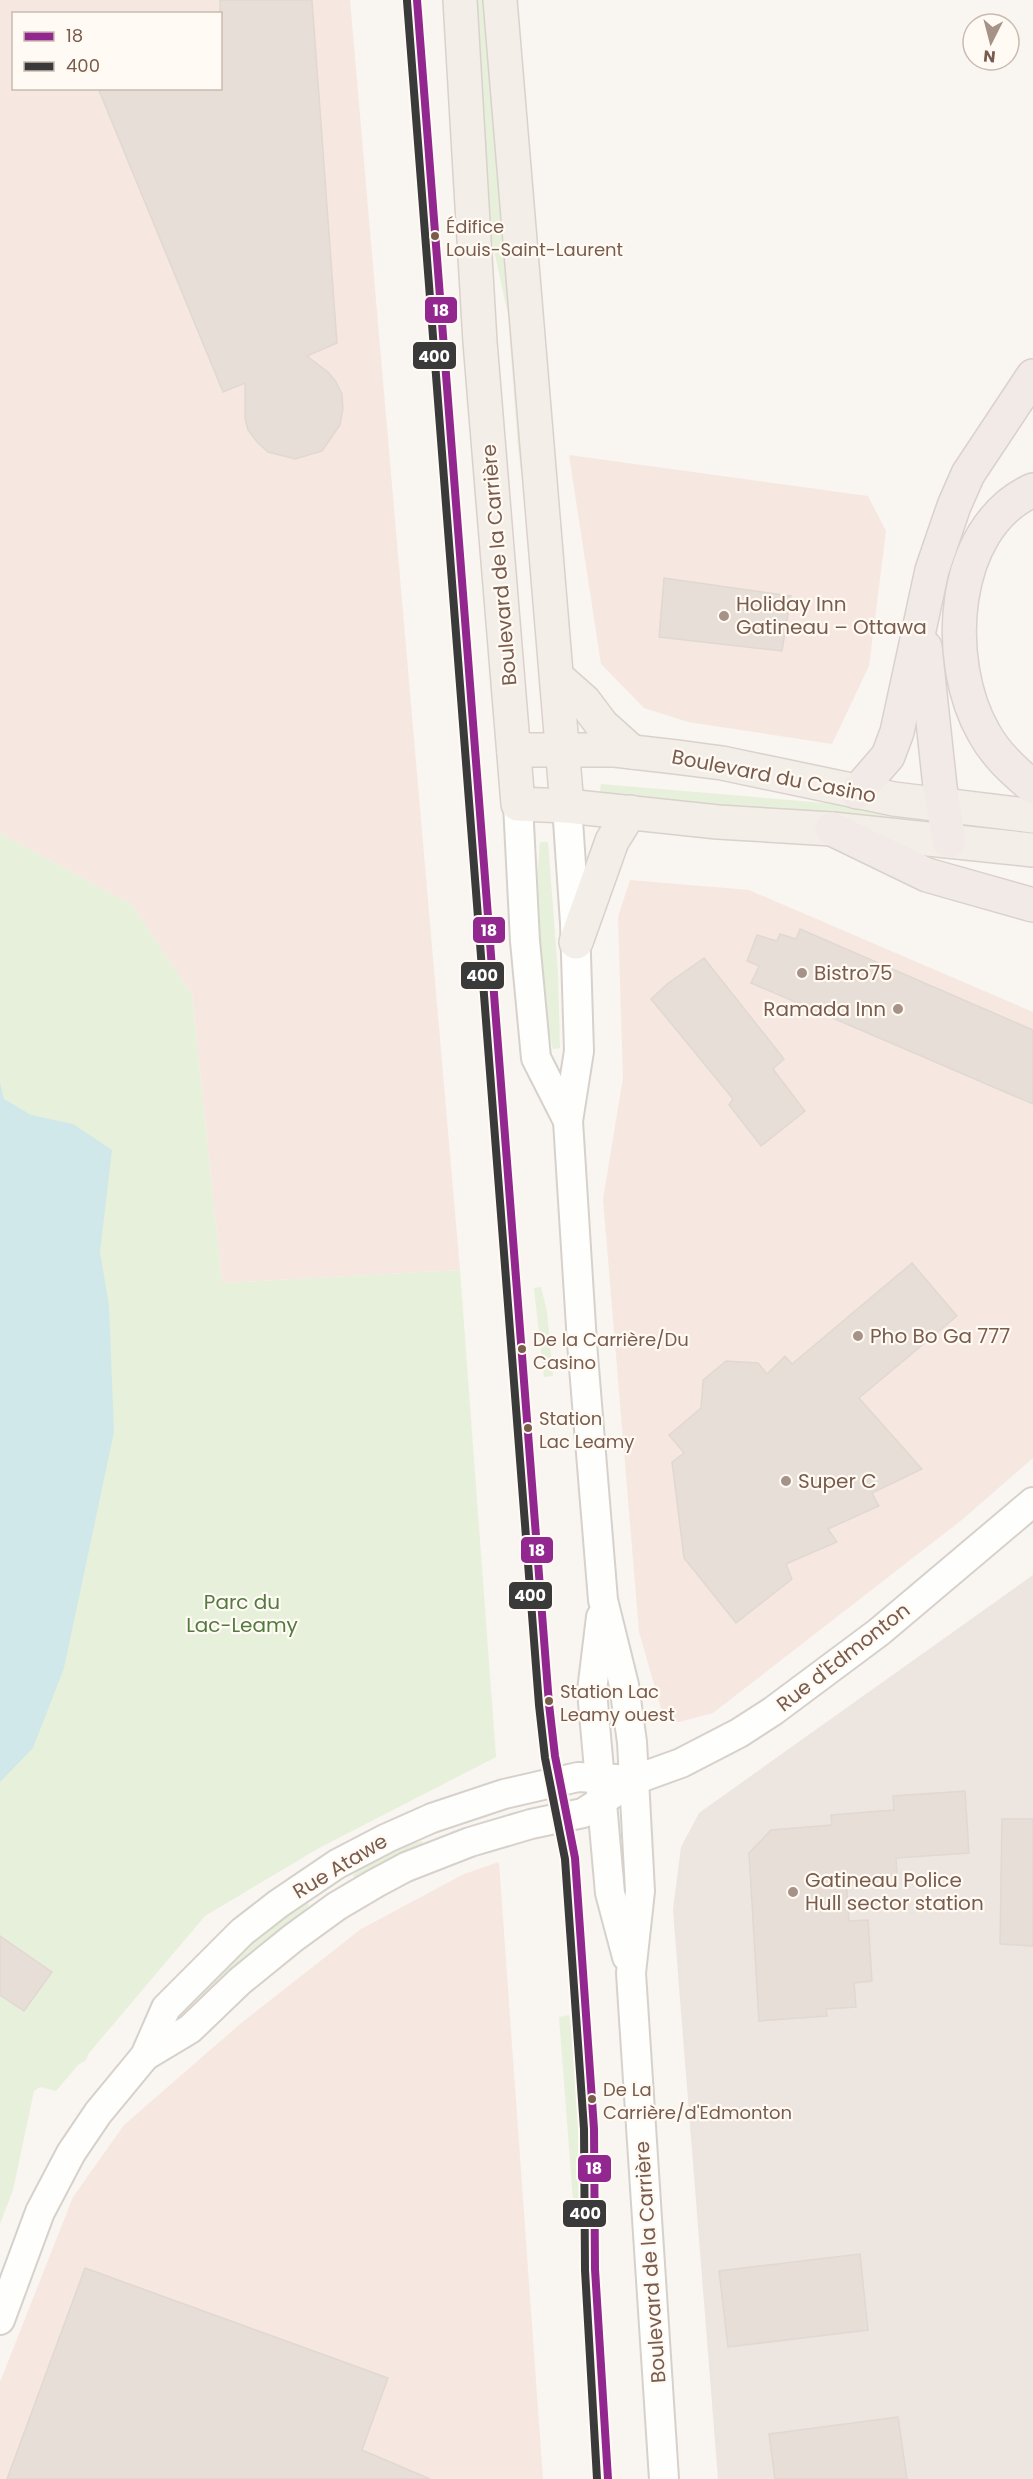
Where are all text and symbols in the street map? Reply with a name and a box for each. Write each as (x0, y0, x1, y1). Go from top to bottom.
legend (12, 12, 222, 90)
north arrow (961, 12, 1021, 72)
text: 18 (66, 23, 83, 48)
text: N (982, 44, 997, 68)
text: 400 (66, 53, 100, 78)
place label: Édifice Louis-Saint-Laurent (446, 214, 623, 262)
marker: Édifice Louis-Saint-Laurent (429, 230, 441, 242)
line badge: 18 (424, 296, 458, 324)
text: 18 (433, 299, 449, 322)
line badge: 400 (412, 341, 457, 370)
text: 400 (418, 345, 450, 368)
street label: Boulevard de la Carrière (474, 443, 524, 687)
place label: Holiday Inn Gatineau – Ottawa (736, 590, 927, 641)
marker: Holiday Inn Gatineau – Ottawa (717, 609, 731, 623)
street label: Boulevard du Casino (669, 742, 879, 810)
line badge: 18 (472, 916, 506, 944)
text: 18 (481, 919, 497, 942)
place label: Bistro75 (814, 959, 893, 987)
line badge: 400 (460, 961, 505, 990)
text: 400 (466, 964, 498, 987)
marker: Bistro75 (795, 966, 809, 980)
place label: Ramada Inn (763, 995, 886, 1023)
marker: Ramada Inn (891, 1002, 905, 1016)
place label: Pho Bo Ga 777 (870, 1322, 1010, 1350)
place label: De la Carrière/Du Casino (533, 1327, 689, 1375)
marker: Pho Bo Ga 777 (851, 1329, 865, 1343)
marker: De la Carrière/Du Casino (516, 1343, 528, 1355)
place label: Station Lac Leamy (539, 1406, 634, 1454)
marker: Station Lac Leamy (522, 1422, 534, 1434)
place label: Super C (798, 1467, 877, 1495)
marker: Super C (779, 1474, 793, 1488)
line badge: 18 (520, 1536, 554, 1564)
text: 18 (529, 1539, 545, 1562)
line badge: 400 (508, 1581, 553, 1610)
text: 400 (514, 1584, 546, 1607)
park label: Parc du Lac-Leamy (186, 1588, 298, 1639)
street label: Rue d'Edmonton (770, 1596, 916, 1718)
place label: Station Lac Leamy ouest (560, 1679, 675, 1727)
marker: Station Lac Leamy ouest (543, 1695, 555, 1707)
street label: Rue Atawe (287, 1827, 393, 1905)
place label: Gatineau Police Hull sector station (805, 1866, 984, 1917)
marker: Gatineau Police Hull sector station (786, 1885, 800, 1899)
place label: De La Carrière/d'Edmonton (603, 2077, 792, 2125)
marker: De La Carrière/d'Edmonton (586, 2093, 598, 2105)
street label: Boulevard de la Carrière (628, 2140, 672, 2384)
line badge: 18 (577, 2154, 612, 2183)
text: 18 (586, 2157, 602, 2180)
line badge: 400 (562, 2199, 607, 2228)
text: 400 (569, 2202, 601, 2225)

